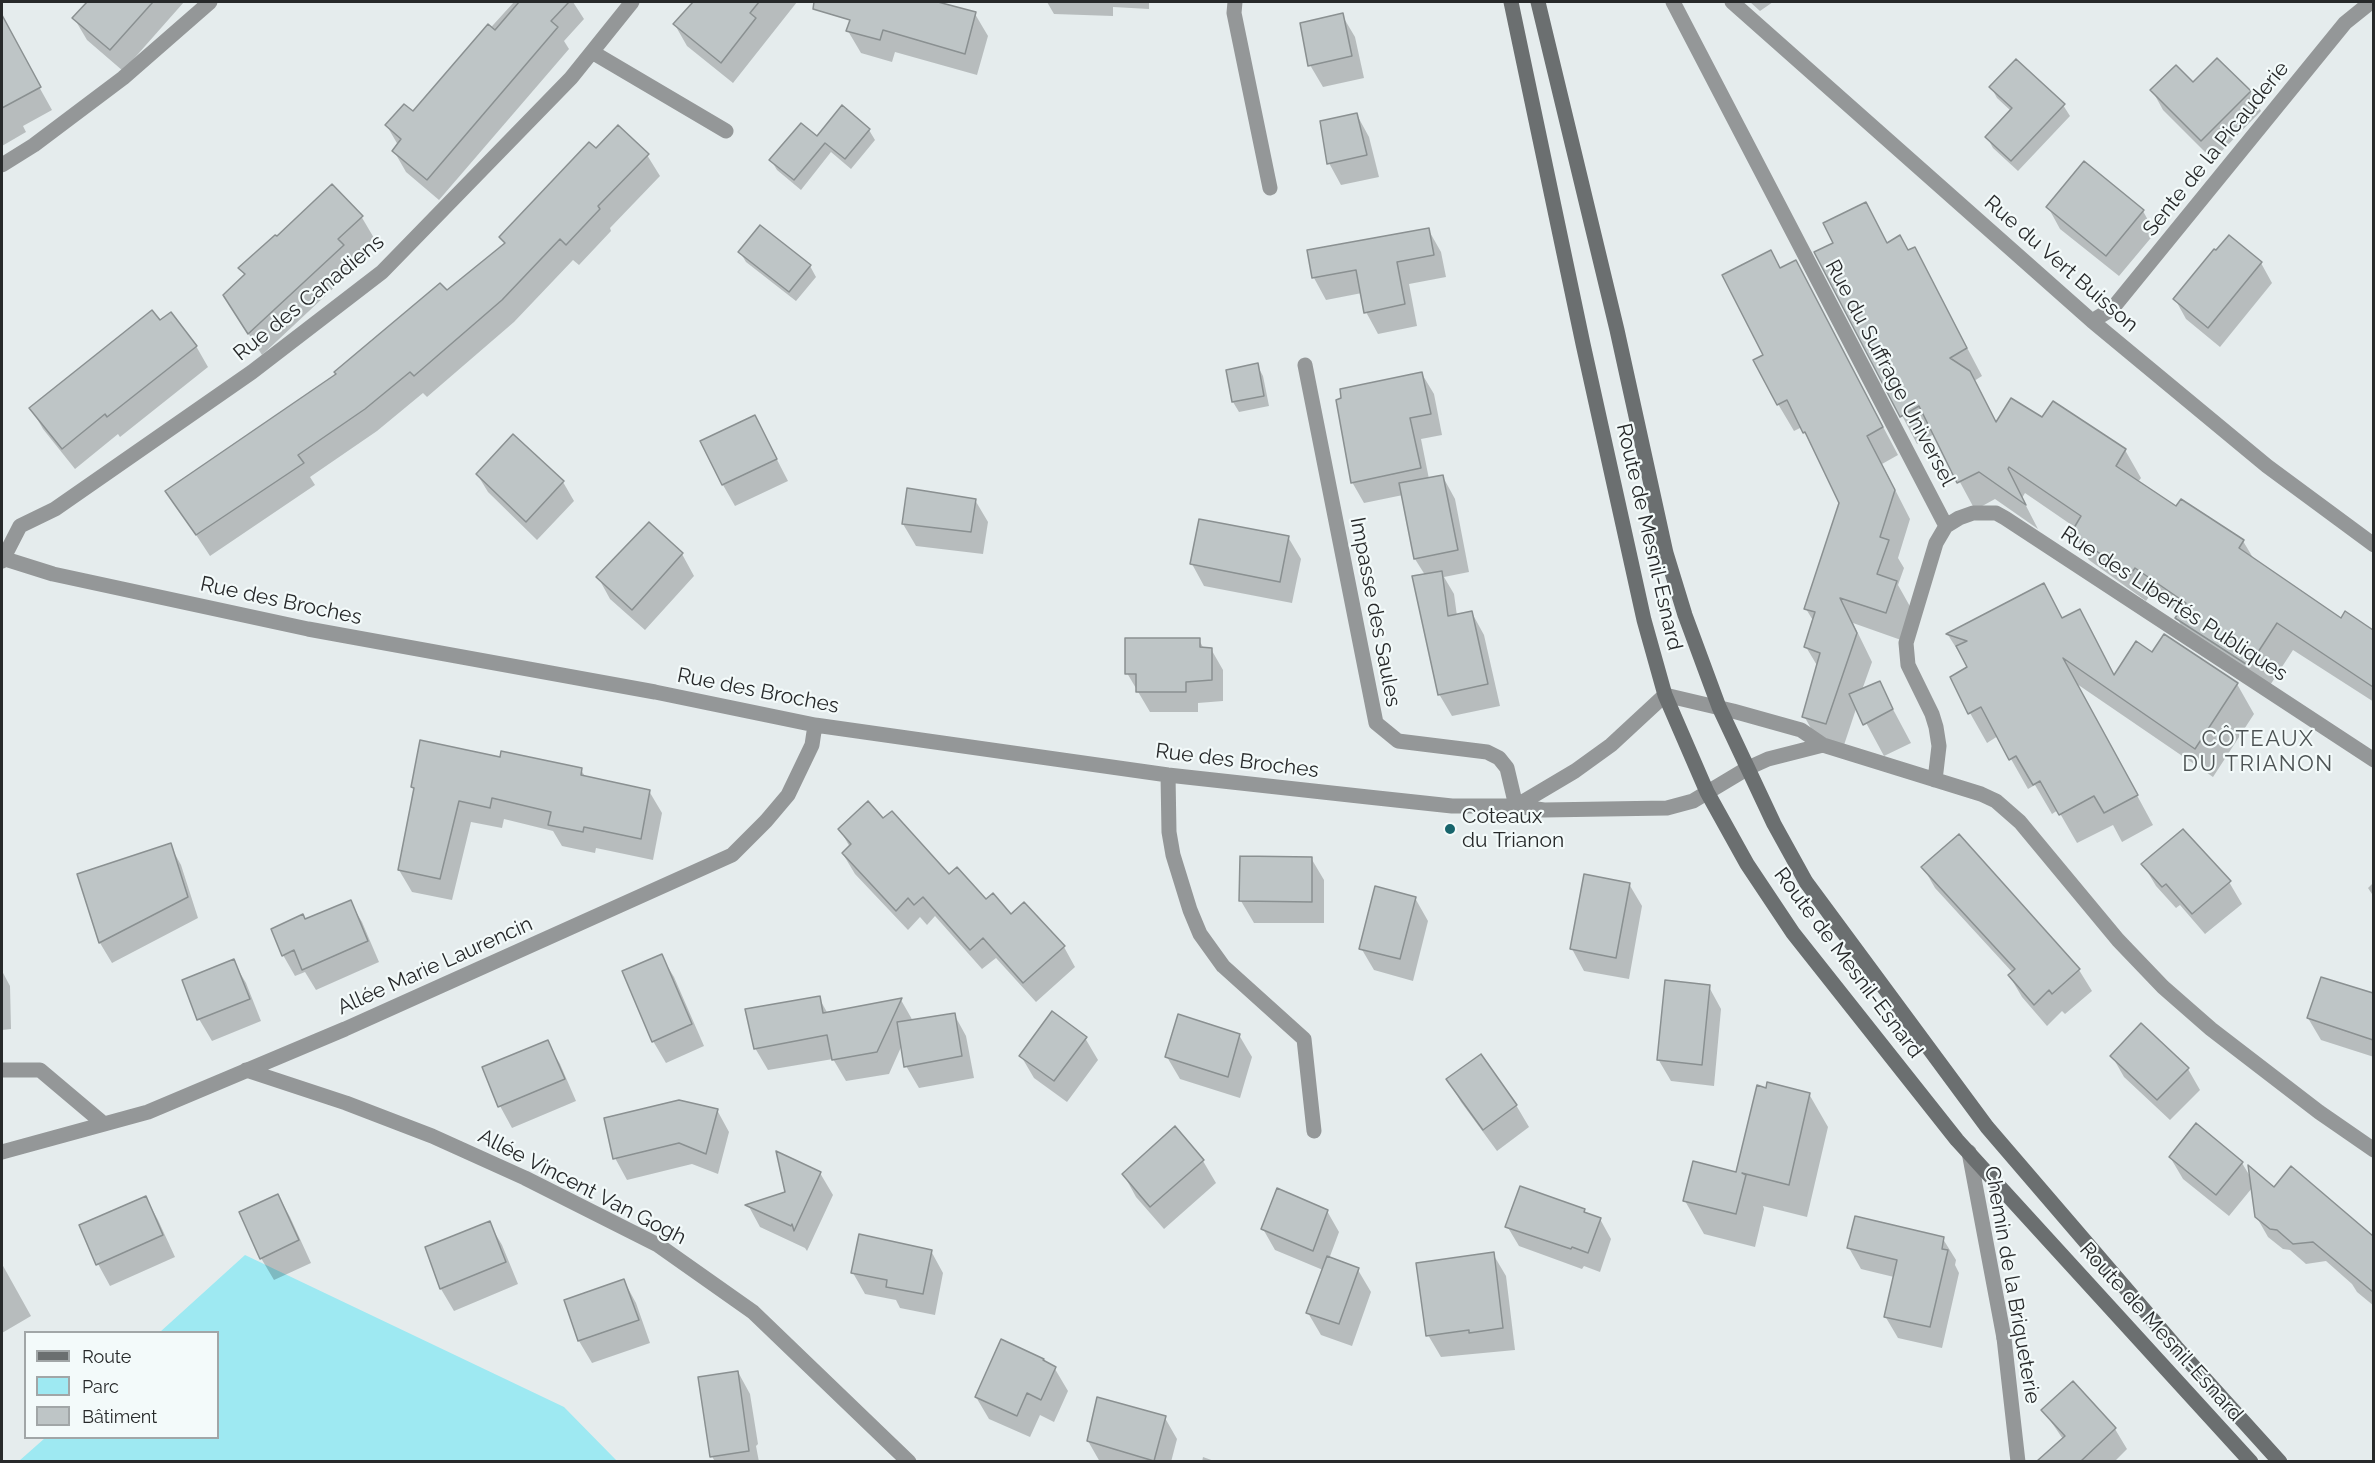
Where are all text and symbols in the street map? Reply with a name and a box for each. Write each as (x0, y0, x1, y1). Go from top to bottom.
street label: Sente de la Picauderie (2138, 56, 2294, 242)
street label: Rue du Vert Buisson (1979, 190, 2143, 338)
street label: Rue des Canadiens (229, 230, 389, 366)
street label: Rue du Suffrage Universel (1820, 256, 1960, 490)
street label: Route de Mesnil-Esnard (1611, 421, 1687, 653)
street label: Impasse des Saules (1344, 515, 1406, 709)
street label: Rue des Libertés Publiques (2056, 521, 2292, 687)
street label: Rue des Broches (198, 572, 364, 630)
street label: Rue des Broches (675, 663, 841, 719)
district label: CÔTEAUX DU TRIANON (2182, 726, 2334, 778)
street label: Rue des Broches (1154, 738, 1320, 784)
place label: Coteaux du Trianon (1462, 804, 1564, 854)
marker: Coteaux du Trianon (1443, 822, 1457, 836)
street label: Route de Mesnil-Esnard (1768, 863, 1928, 1063)
street label: Allée Marie Laurencin (333, 912, 537, 1020)
street label: Allée Vincent Van Gogh (474, 1124, 690, 1250)
street label: Chemin de la Briqueterie (1979, 1164, 2045, 1406)
street label: Route de Mesnil-Esnard (2074, 1237, 2248, 1427)
legend (24, 1331, 219, 1439)
text: Route (82, 1346, 131, 1367)
text: Parc (82, 1376, 119, 1397)
text: Bâtiment (82, 1406, 157, 1427)

